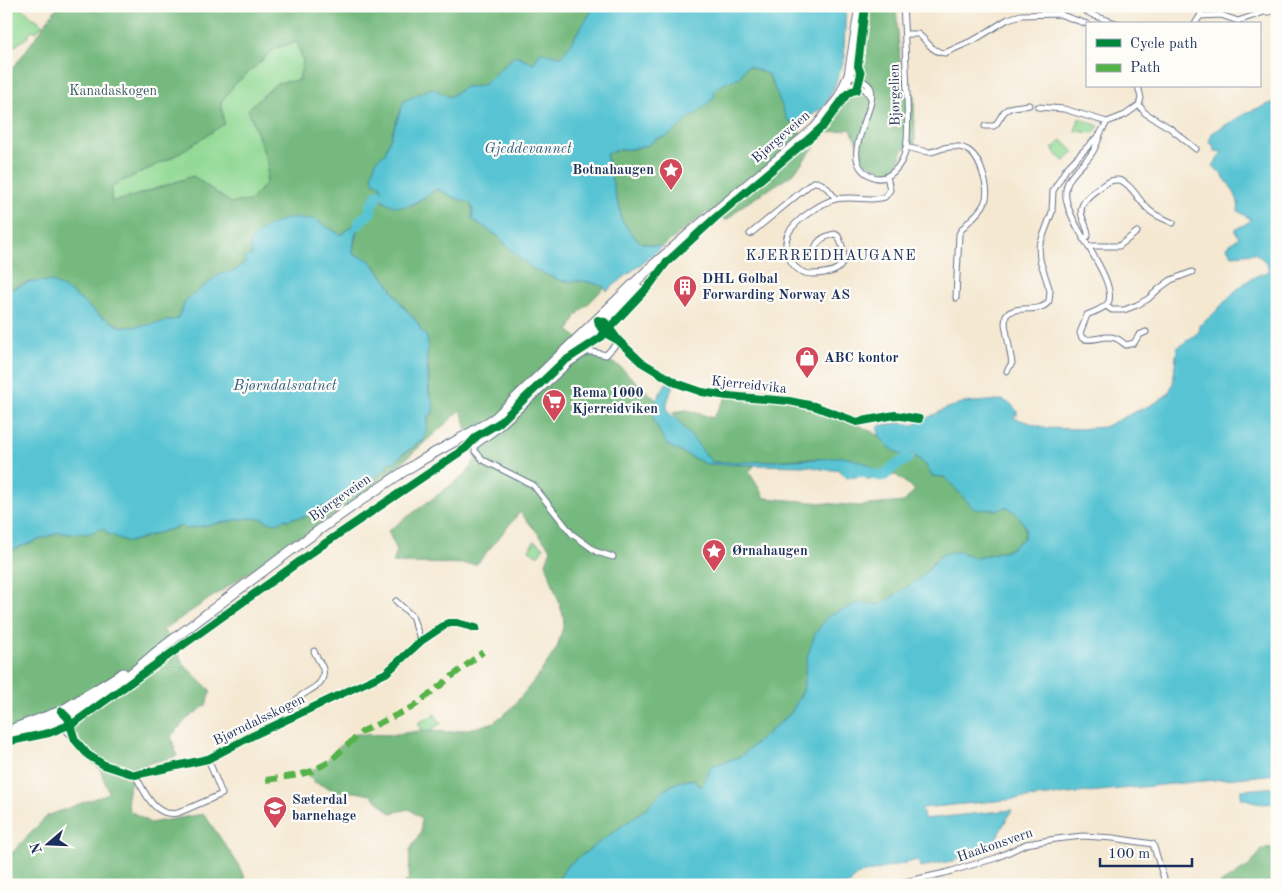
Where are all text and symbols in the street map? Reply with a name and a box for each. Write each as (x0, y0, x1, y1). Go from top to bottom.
legend (1086, 22, 1260, 88)
text: Cycle path (1130, 37, 1198, 52)
text: Path (1130, 61, 1160, 76)
street label: Bjørgelien (887, 63, 903, 126)
park label: Kanadaskogen (69, 84, 157, 98)
street label: Bjørgeveien (749, 108, 813, 166)
water label: Gjeddevannet (484, 142, 572, 157)
place icon: Botnahaugen (658, 157, 684, 191)
place label: Botnahaugen (572, 163, 654, 177)
district label: KJERREIDHAUGANE (745, 249, 917, 264)
place label: DHL Golbal Forwarding Norway AS (702, 272, 850, 302)
building icon: DHL Golbal Forwarding Norway AS (672, 274, 698, 308)
shop icon: ABC kontor (794, 345, 820, 379)
place label: ABC kontor (824, 351, 899, 365)
street label: Kjerreidvika (711, 374, 788, 396)
water label: Bjørndalsvatnet (232, 379, 337, 394)
place label: Rema 1000 Kjerreidviken (572, 386, 658, 416)
supermarket icon: Rema 1000 Kjerreidviken (541, 388, 567, 422)
street label: Bjørgeveien (307, 471, 374, 524)
place icon: Ørnahaugen (701, 538, 727, 572)
place label: Ørnahaugen (732, 544, 808, 558)
street label: Bjørndalsskogen (211, 692, 308, 748)
place label: Sæterdal barnehage (292, 793, 356, 823)
school or university icon: Sæterdal barnehage (262, 795, 288, 829)
north arrow (22, 818, 72, 868)
street label: Haakonsvern (955, 825, 1035, 865)
scale bar (1100, 836, 1193, 868)
text: N (28, 840, 45, 855)
text: 100 m (1108, 847, 1150, 862)

